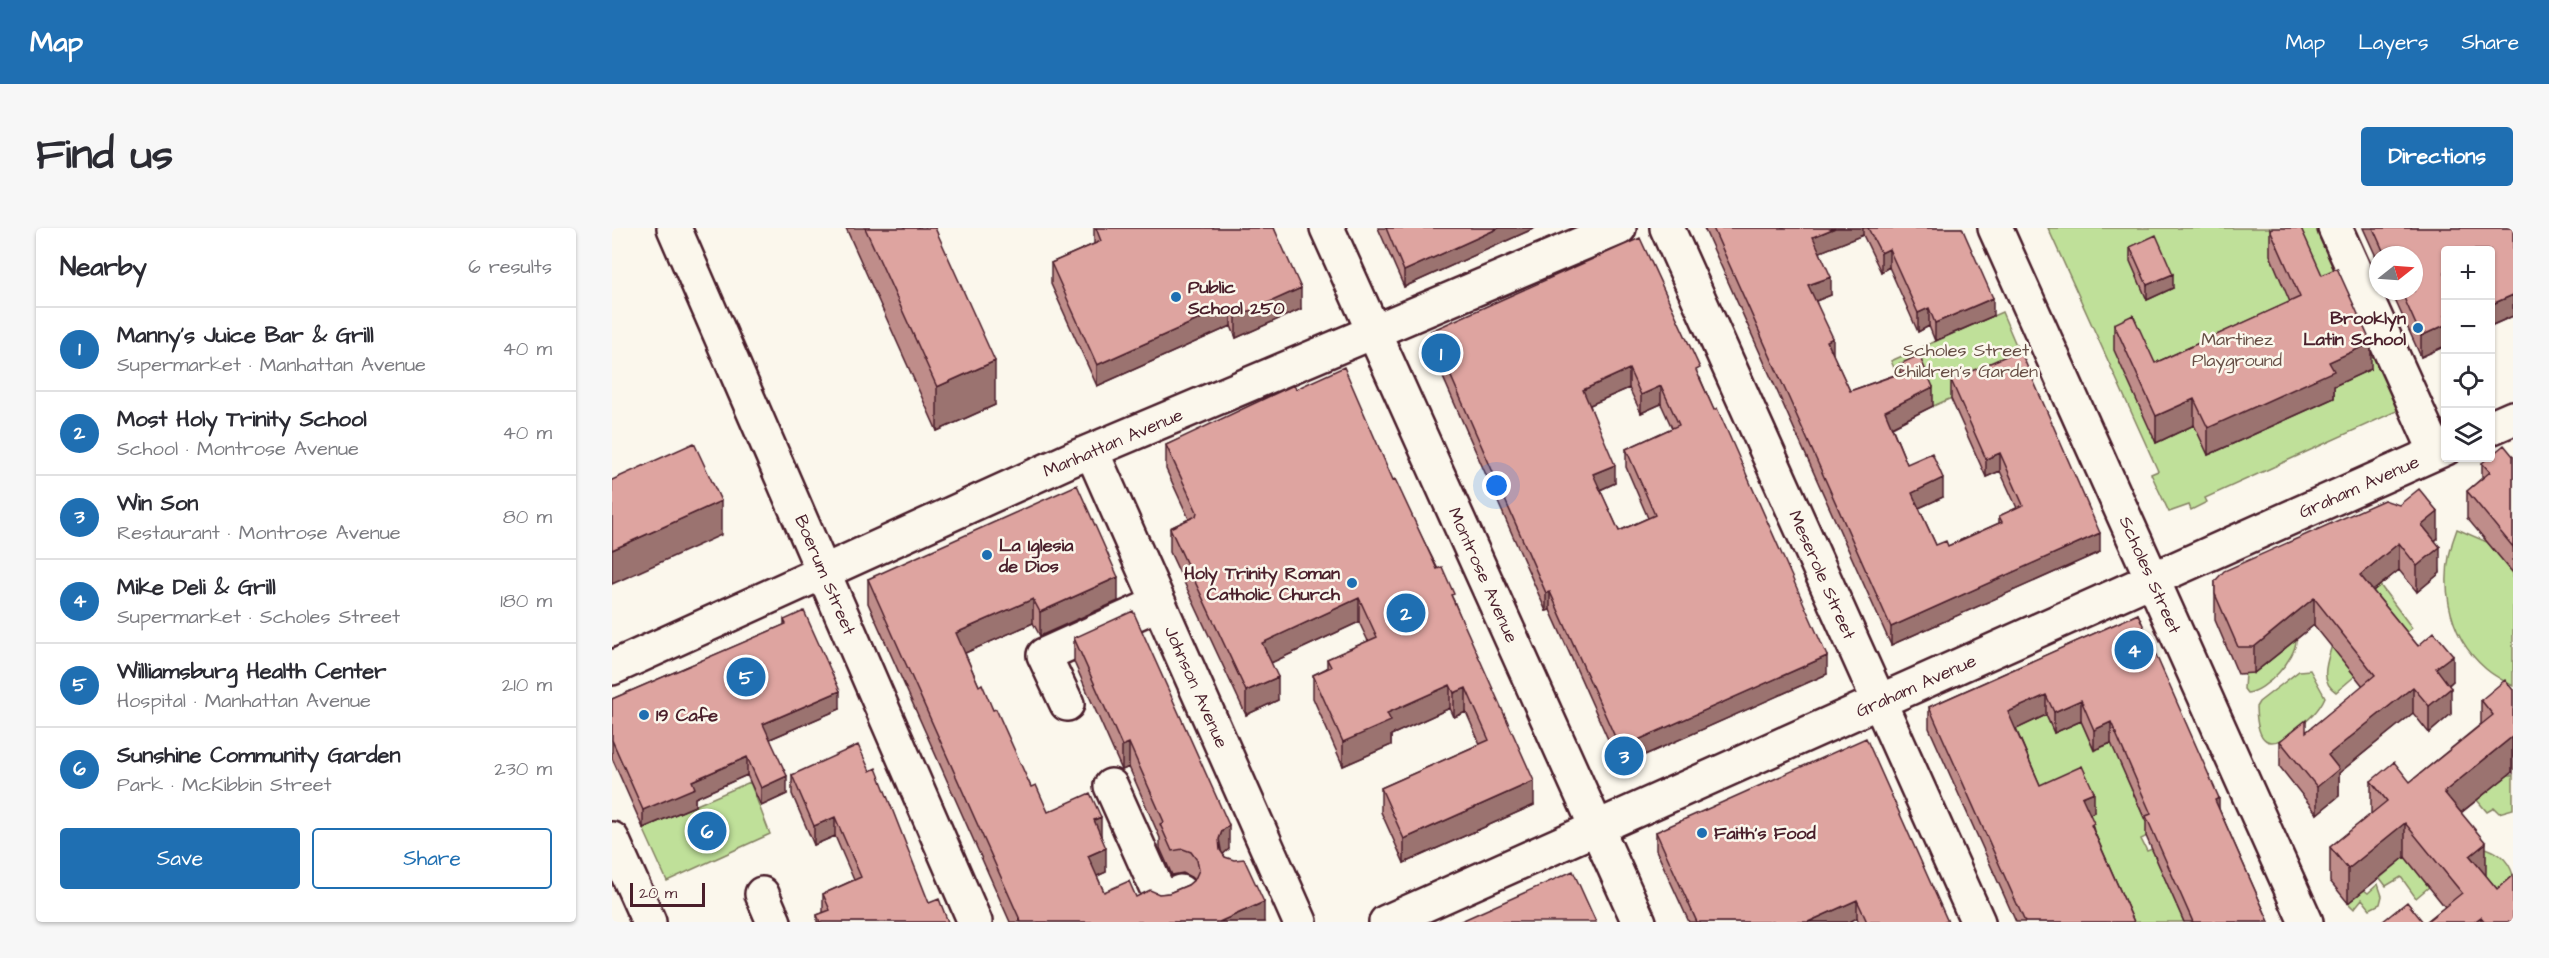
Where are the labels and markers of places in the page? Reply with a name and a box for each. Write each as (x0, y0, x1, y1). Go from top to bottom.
place label: Public School 250 (1187, 275, 1285, 321)
marker: Public School 250 (1169, 290, 1183, 304)
place label: Brooklyn Latin School (2303, 306, 2406, 352)
marker: Brooklyn Latin School (2411, 321, 2425, 335)
pin: 1 (1422, 330, 1460, 376)
place label: La Iglesia de Dios (998, 533, 1074, 579)
marker: La Iglesia de Dios (980, 548, 994, 562)
place label: Holy Trinity Roman Catholic Church (1184, 561, 1341, 607)
marker: Holy Trinity Roman Catholic Church (1345, 576, 1359, 590)
pin: 2 (1386, 590, 1426, 636)
pin: 4 (2114, 628, 2153, 672)
pin: 5 (726, 654, 766, 700)
place label: 19 Cafe (656, 703, 718, 728)
marker: 19 Cafe (637, 708, 651, 722)
pin: 3 (1604, 734, 1644, 778)
pin: 6 (688, 808, 727, 854)
place label: Faith's Food (1714, 821, 1816, 846)
marker: Faith's Food (1695, 826, 1709, 840)

